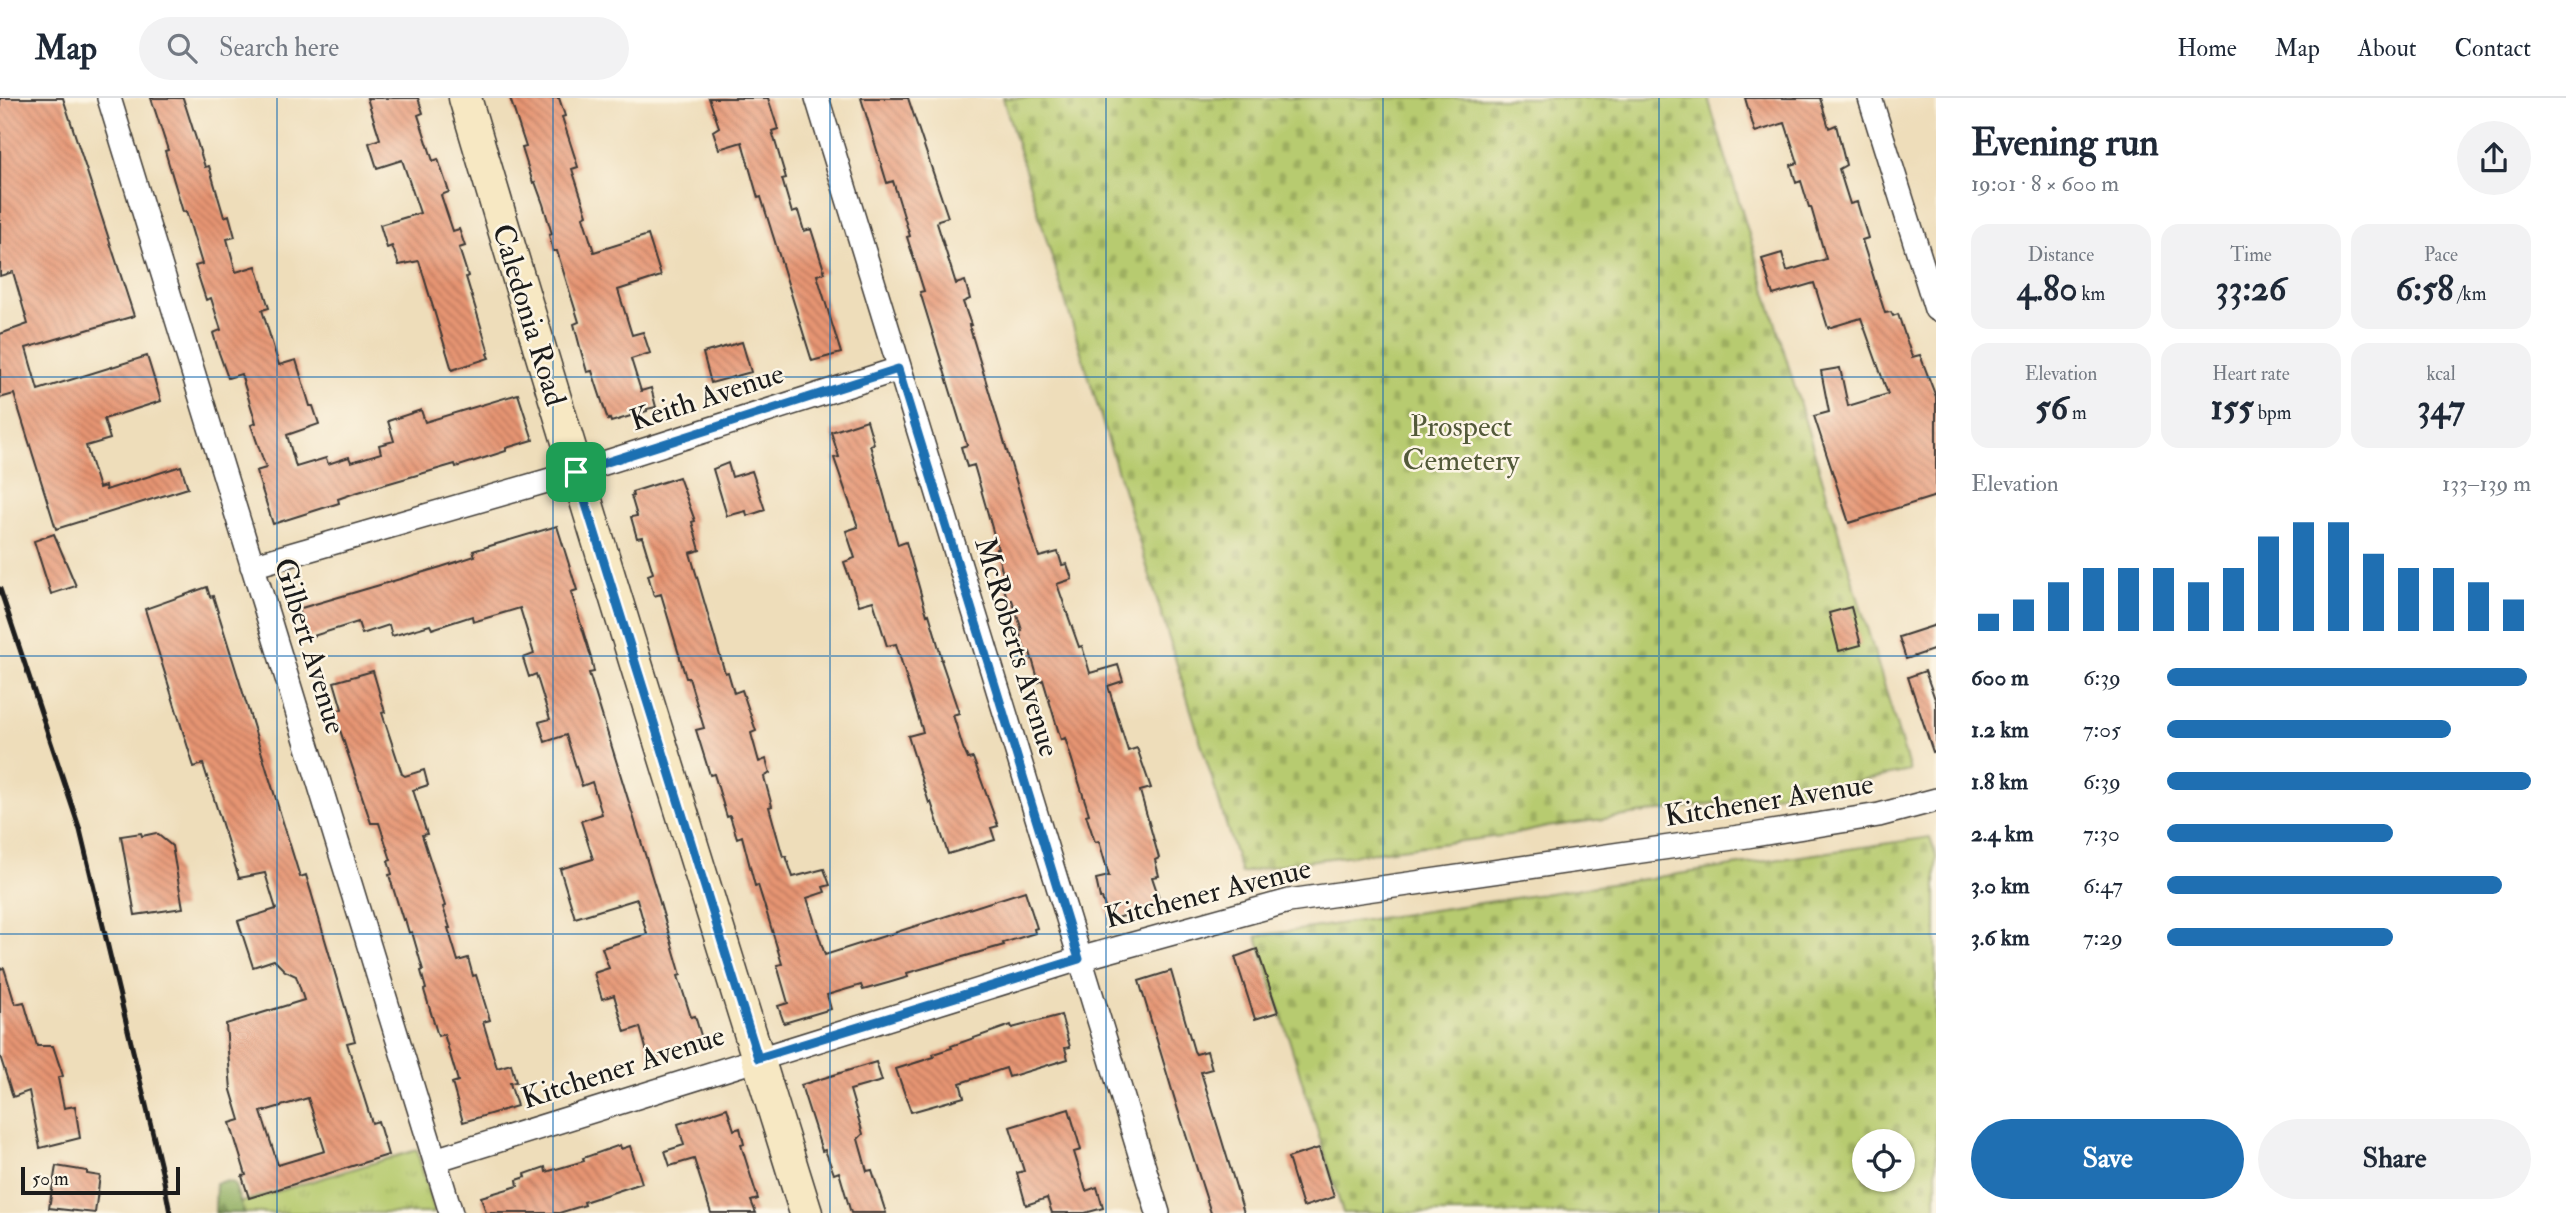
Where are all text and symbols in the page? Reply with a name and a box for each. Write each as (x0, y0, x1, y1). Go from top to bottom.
search box (139, 17, 629, 80)
text: Map (35, 28, 97, 69)
icon: search (163, 29, 201, 67)
text: Search here (219, 32, 339, 64)
text: Home (2177, 33, 2237, 64)
text: Map (2275, 33, 2320, 64)
text: About (2358, 33, 2417, 64)
text: Contact (2455, 33, 2531, 64)
text: Evening run (1971, 119, 2159, 167)
button: share (2457, 121, 2531, 195)
text: 19:01 · 8 × 600 m (1971, 169, 2119, 198)
street label: Caledonia Road (484, 220, 574, 411)
text: Distance (2028, 243, 2094, 267)
text: Time (2230, 243, 2272, 267)
text: Pace (2424, 243, 2458, 267)
text: 4.80 (2017, 267, 2078, 311)
text: 33:26 (2216, 267, 2286, 311)
text: 6:58 (2396, 267, 2454, 311)
text: km (2078, 282, 2105, 306)
text: /km (2454, 282, 2486, 306)
street label: Keith Avenue (625, 355, 789, 439)
text: Elevation (2025, 362, 2097, 386)
text: Heart rate (2212, 362, 2290, 386)
text: kcal (2426, 362, 2456, 386)
text: 56 (2035, 386, 2068, 430)
text: 155 (2211, 386, 2254, 430)
text: 347 (2417, 386, 2465, 430)
text: m (2068, 401, 2087, 425)
text: bpm (2254, 401, 2291, 425)
park label: Prospect Cemetery (1403, 408, 1520, 479)
pin (546, 442, 606, 502)
icon: arrive (557, 453, 595, 491)
text: Elevation (1971, 469, 2059, 498)
text: 133–139 m (2442, 469, 2531, 498)
street label: McRoberts Avenue (966, 533, 1068, 761)
street label: Gilbert Avenue (266, 554, 354, 738)
text: 600 m (1971, 663, 2029, 692)
text: 6:39 (2083, 663, 2121, 692)
text: 1.2 km (1971, 715, 2029, 744)
text: 7:05 (2083, 715, 2121, 744)
street label: Kitchener Avenue (1662, 765, 1876, 835)
text: 1.8 km (1971, 767, 2028, 796)
text: 6:39 (2083, 767, 2121, 796)
text: 2.4 km (1971, 819, 2034, 848)
text: 7:30 (2083, 819, 2120, 848)
street label: Kitchener Avenue (1101, 850, 1315, 936)
text: 3.0 km (1971, 871, 2030, 900)
text: 6:47 (2083, 871, 2123, 900)
text: 3.6 km (1971, 923, 2030, 952)
text: 7:29 (2083, 923, 2123, 952)
street label: Kitchener Avenue (517, 1017, 729, 1117)
button: Save (1971, 1119, 2244, 1199)
button: Share (2258, 1119, 2531, 1199)
map controls (1852, 1129, 1915, 1192)
button: locate (1852, 1129, 1915, 1192)
scale bar (21, 1164, 180, 1196)
text: 50 m (32, 1167, 69, 1191)

